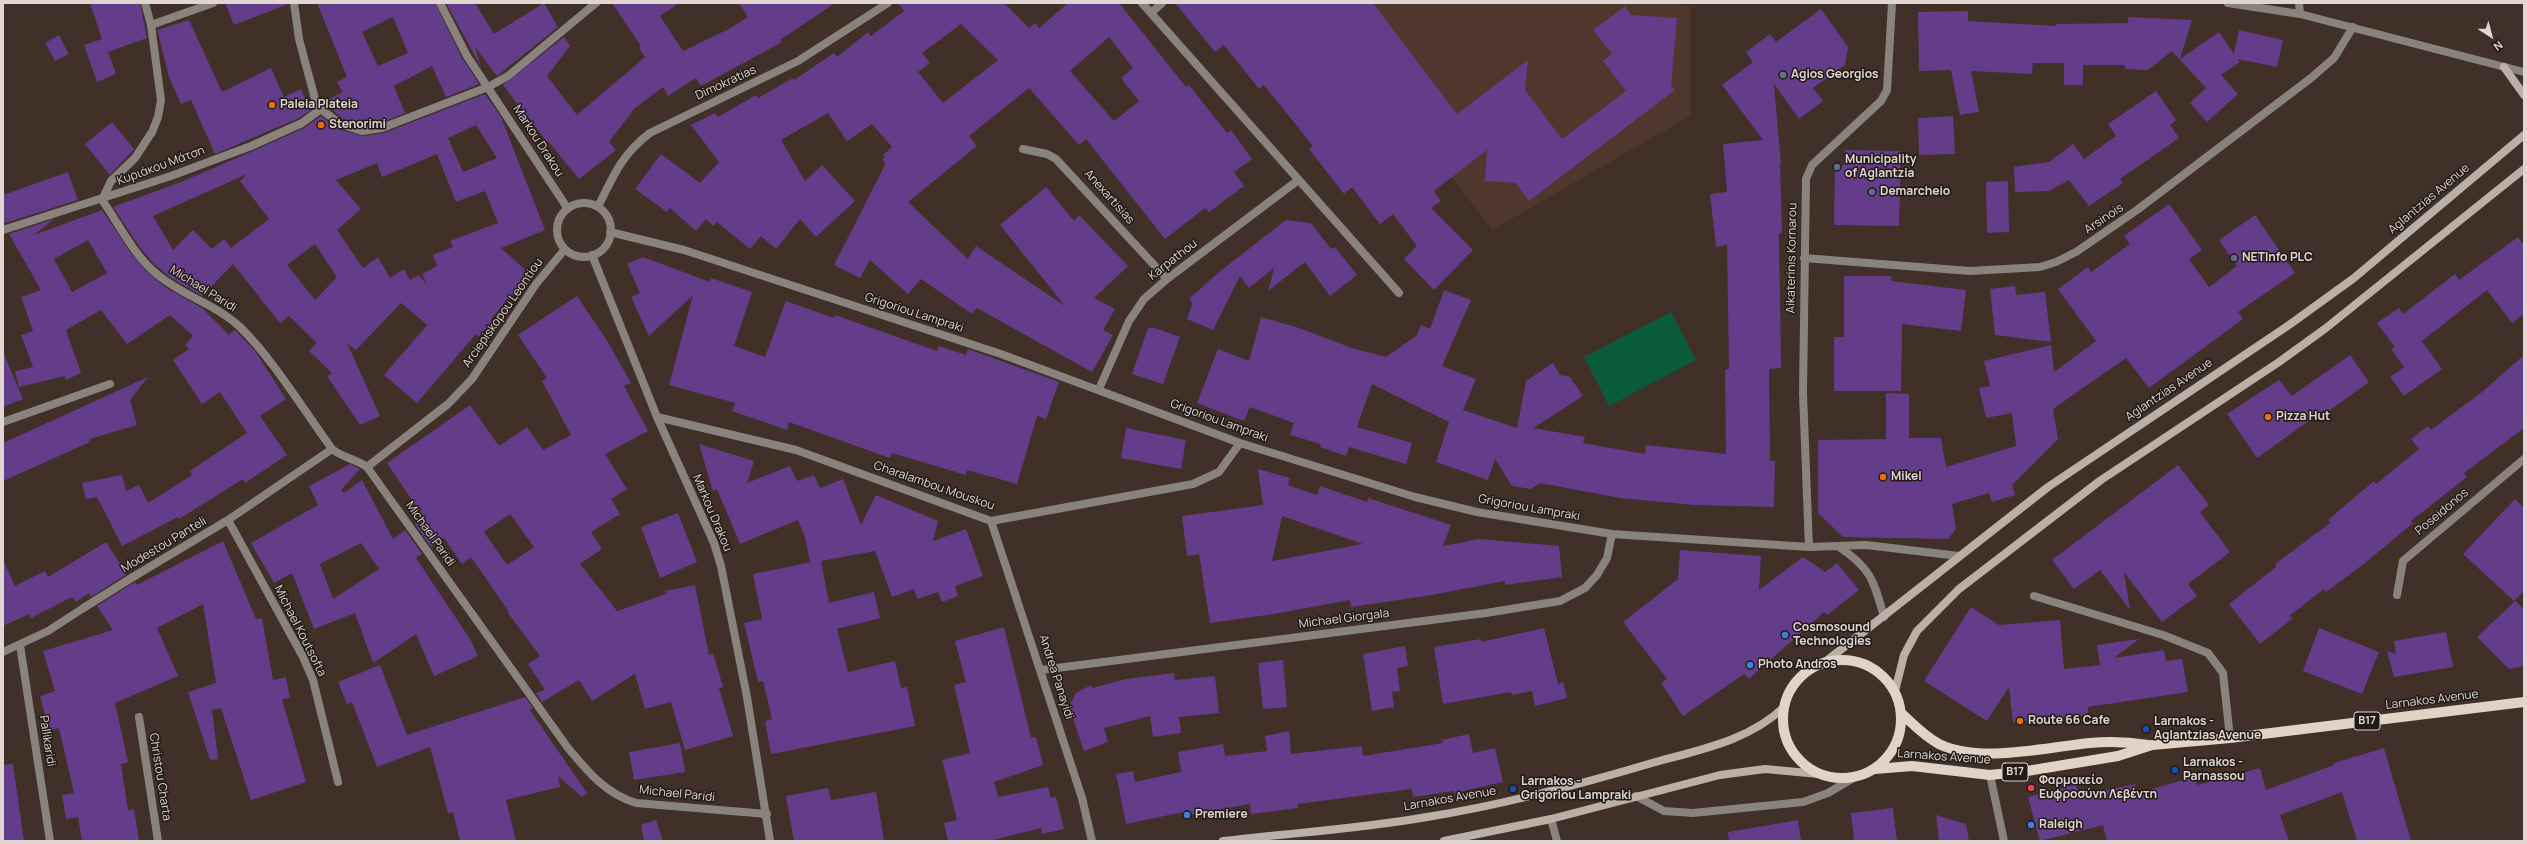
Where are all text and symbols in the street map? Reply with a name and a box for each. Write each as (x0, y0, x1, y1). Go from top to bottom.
north arrow (2471, 16, 2511, 56)
text: N (2491, 38, 2506, 55)
street label: Dimokratias (693, 63, 759, 103)
place label: Agios Georgios (1791, 68, 1878, 82)
marker: Agios Georgios (1778, 70, 1788, 80)
place label: Paleia Plateia (280, 98, 358, 112)
marker: Paleia Plateia (267, 100, 277, 110)
street label: Markou Drakou (510, 103, 566, 179)
place label: Stenorimi (329, 118, 386, 132)
marker: Stenorimi (316, 120, 326, 130)
street label: Κυριάκου Μάτση (115, 143, 207, 189)
place label: Municipality of Aglantzia (1845, 153, 1916, 181)
street label: Aglantzias Avenue (2385, 161, 2473, 237)
marker: Municipality of Aglantzia (1832, 162, 1842, 172)
street label: Anexartisias (1081, 167, 1137, 227)
place label: Demarcheio (1880, 185, 1950, 199)
marker: Demarcheio (1867, 187, 1877, 197)
street label: Arsinois (2082, 201, 2126, 237)
street label: Aikaterinis Kornarou (1784, 203, 1800, 313)
street label: Karpathou (1146, 236, 1200, 284)
place label: NETInfo PLC (2242, 251, 2313, 265)
marker: NETInfo PLC (2229, 253, 2239, 263)
street label: Arciepiskopou Leontiou (460, 256, 546, 370)
street label: Michael Paridi (167, 263, 239, 315)
street label: Grigoriou Lampraki (863, 290, 965, 336)
street label: Aglantzias Avenue (2123, 356, 2215, 424)
street label: Grigoriou Lampraki (1168, 397, 1270, 445)
place label: Pizza Hut (2276, 410, 2330, 424)
marker: Pizza Hut (2263, 412, 2273, 422)
street label: Charalambou Mouskou (872, 458, 996, 514)
place label: Mikel (1891, 470, 1922, 484)
street label: Markou Drakou (689, 472, 735, 554)
marker: Mikel (1878, 472, 1888, 482)
street label: Poseidonos (2412, 486, 2472, 538)
street label: Grigoriou Lampraki (1477, 492, 1581, 524)
street label: Michael Paridi (402, 499, 458, 569)
street label: Modestou Panteli (119, 514, 209, 576)
street label: Michael Koutsofta (271, 583, 329, 679)
street label: Michael Giorgala (1298, 606, 1390, 632)
place label: Cosmosound Technologies (1793, 621, 1871, 649)
marker: Cosmosound Technologies (1780, 630, 1790, 640)
street label: Andrea Panayidi (1036, 633, 1076, 721)
place label: Photo Andros (1758, 658, 1837, 672)
marker: Photo Andros (1745, 660, 1755, 670)
street label: Larnakos Avenue (2385, 687, 2479, 713)
road number: B17 (2354, 712, 2380, 730)
street label: Pallikaridi (36, 714, 58, 768)
place label: Route 66 Cafe (2028, 714, 2110, 728)
place label: Larnakos - Aglantzias Avenue (2154, 715, 2261, 743)
marker: Route 66 Cafe (2015, 716, 2025, 726)
marker: Larnakos - Aglantzias Avenue (2141, 724, 2151, 734)
street label: Christou Charta (146, 732, 174, 822)
street label: Larnakos Avenue (1897, 747, 1991, 767)
place label: Larnakos - Parnassou (2183, 756, 2245, 784)
road number: B17 (2002, 763, 2028, 781)
marker: Larnakos - Parnassou (2170, 765, 2180, 775)
place label: Φαρμακείο Ευφροσύνη Λεβέντη (2039, 774, 2157, 802)
place label: Larnakos - Grigoriou Lampraki (1521, 775, 1631, 803)
street label: Michael Paridi (638, 783, 716, 805)
marker: Φαρμακείο Ευφροσύνη Λεβέντη (2026, 783, 2036, 793)
street label: Larnakos Avenue (1403, 784, 1497, 814)
marker: Larnakos - Grigoriou Lampraki (1508, 784, 1518, 794)
place label: Premiere (1195, 808, 1248, 822)
marker: Premiere (1182, 810, 1192, 820)
place label: Raleigh (2039, 818, 2083, 832)
marker: Raleigh (2026, 820, 2036, 830)

